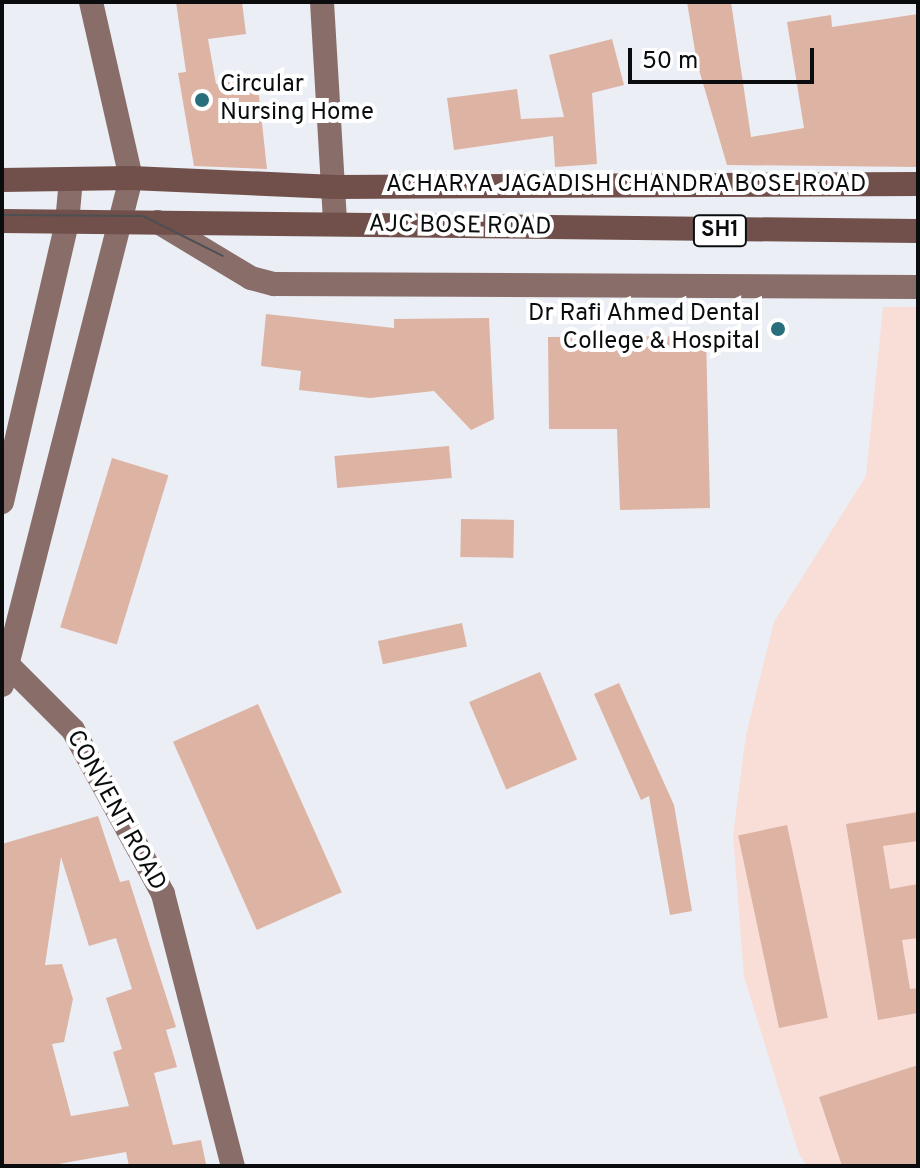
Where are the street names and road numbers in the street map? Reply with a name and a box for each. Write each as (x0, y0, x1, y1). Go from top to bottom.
street label: ACHARYA JAGADISH CHANDRA BOSE ROAD (385, 172, 867, 200)
street label: AJC BOSE ROAD (368, 211, 552, 243)
road number: SH1 (692, 213, 748, 249)
street label: CONVENT ROAD (59, 725, 171, 897)

